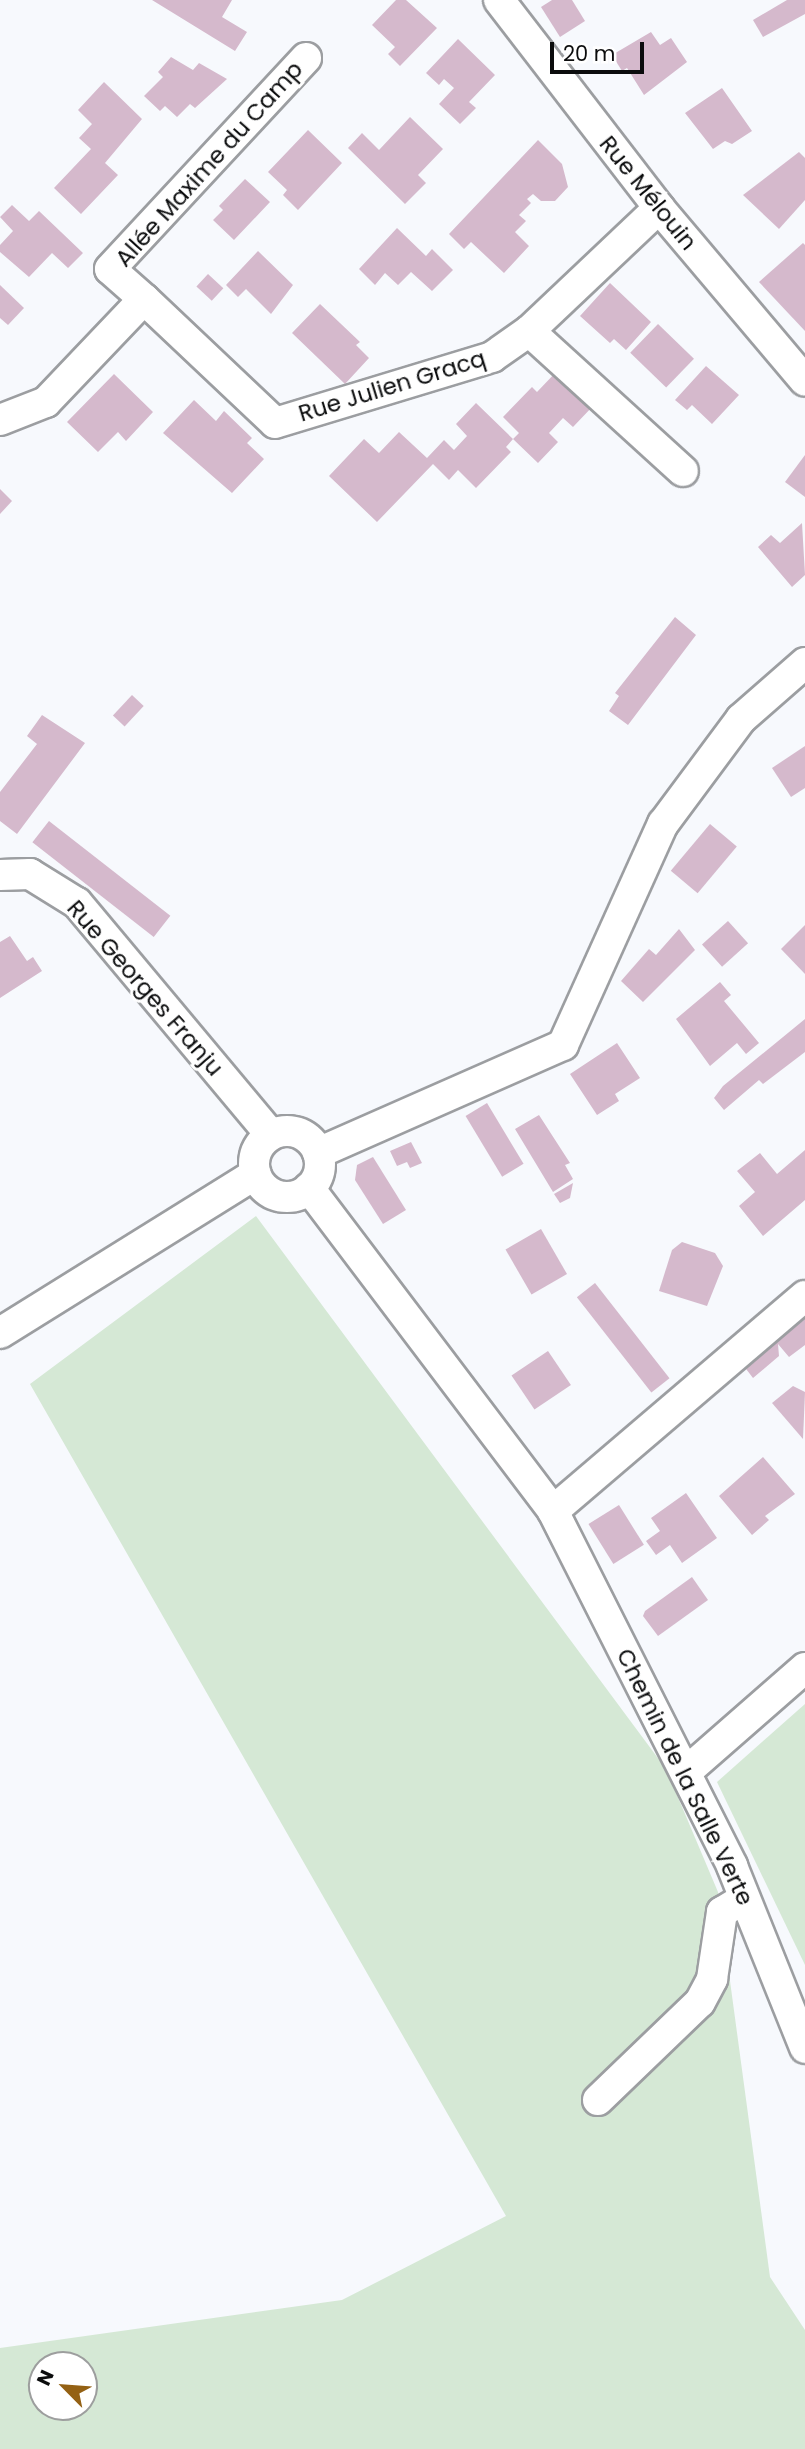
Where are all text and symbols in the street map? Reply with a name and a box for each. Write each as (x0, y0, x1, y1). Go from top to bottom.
scale bar (553, 28, 648, 72)
text: 20 m (563, 39, 616, 68)
street label: Allée Maxime du Camp (110, 56, 308, 272)
street label: Rue Mélouin (594, 130, 702, 256)
street label: Rue Julien Gracq (295, 344, 489, 428)
street label: Rue Georges Franju (61, 895, 229, 1081)
street label: Chemin de la Salle Verte (611, 1644, 759, 1910)
north arrow (28, 2351, 98, 2421)
text: N (30, 2366, 61, 2390)

